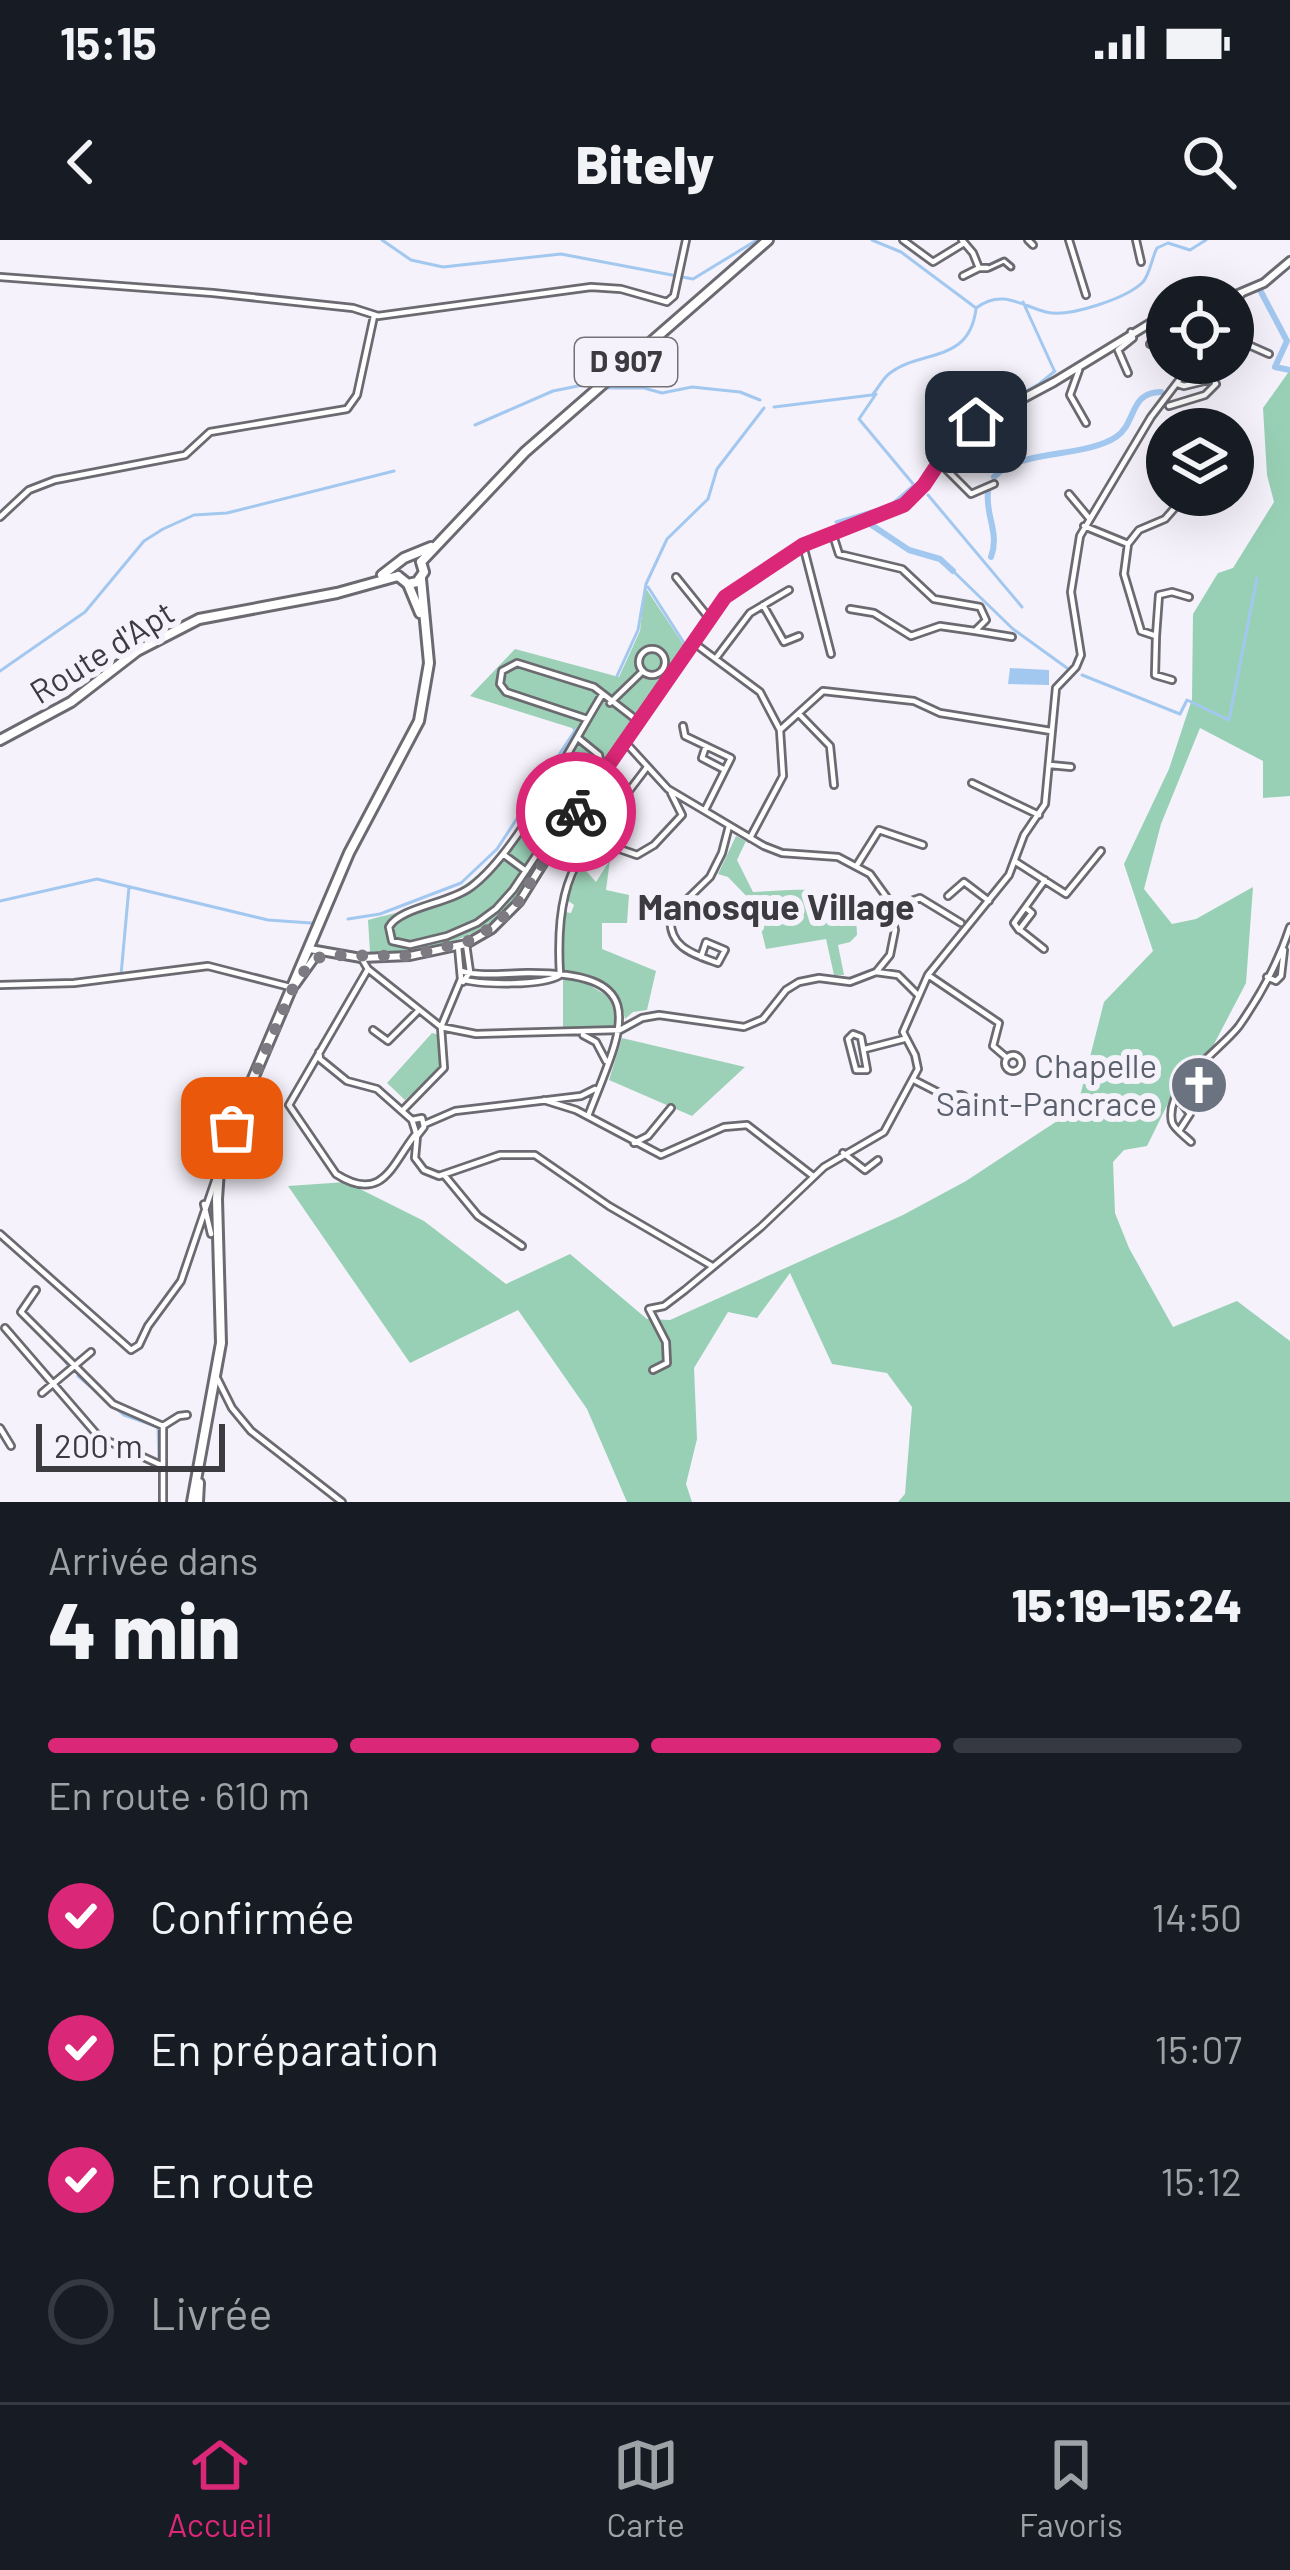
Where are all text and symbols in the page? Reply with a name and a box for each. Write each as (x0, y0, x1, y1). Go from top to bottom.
text: 15:15 (60, 15, 157, 69)
icon: back (48, 129, 114, 195)
icon: search (1176, 129, 1242, 195)
text: Bitely (576, 130, 714, 195)
map controls (1146, 276, 1254, 516)
button: locate (1146, 276, 1254, 384)
road number: D 907 (575, 338, 677, 386)
pin (925, 371, 1027, 473)
icon: home (943, 389, 1009, 455)
button: layers (1146, 408, 1254, 516)
street label: Route d'Apt (22, 591, 181, 711)
courier (516, 752, 636, 872)
icon: bike (543, 779, 609, 845)
district label: Manosque Village (637, 884, 915, 927)
place label: Chapelle Saint-Pancrace (936, 1045, 1157, 1123)
church icon: Chapelle Saint-Pancrace (1168, 1054, 1230, 1116)
pin (181, 1077, 283, 1179)
icon: bag (199, 1095, 265, 1161)
scale bar (36, 1418, 225, 1471)
text: 200 m (54, 1425, 143, 1465)
text: Arrivée dans (48, 1536, 258, 1583)
text: 15:19–15:24 (1012, 1577, 1242, 1631)
text: 4 min (48, 1581, 241, 1675)
text: En route · 610 m (48, 1771, 310, 1818)
icon: check (48, 1883, 114, 1949)
text: Confirmée (150, 1889, 355, 1943)
text: 14:50 (1152, 1893, 1242, 1940)
icon: check (48, 2015, 114, 2081)
text: En préparation (150, 2021, 439, 2075)
text: 15:07 (1155, 2025, 1242, 2072)
icon: check (48, 2147, 114, 2213)
text: En route (150, 2153, 315, 2207)
text: 15:12 (1161, 2157, 1242, 2204)
text: Livrée (150, 2285, 273, 2339)
tab: Accueil (167, 2432, 272, 2544)
tab: Carte (607, 2432, 685, 2544)
tab: Favoris (1019, 2432, 1123, 2544)

